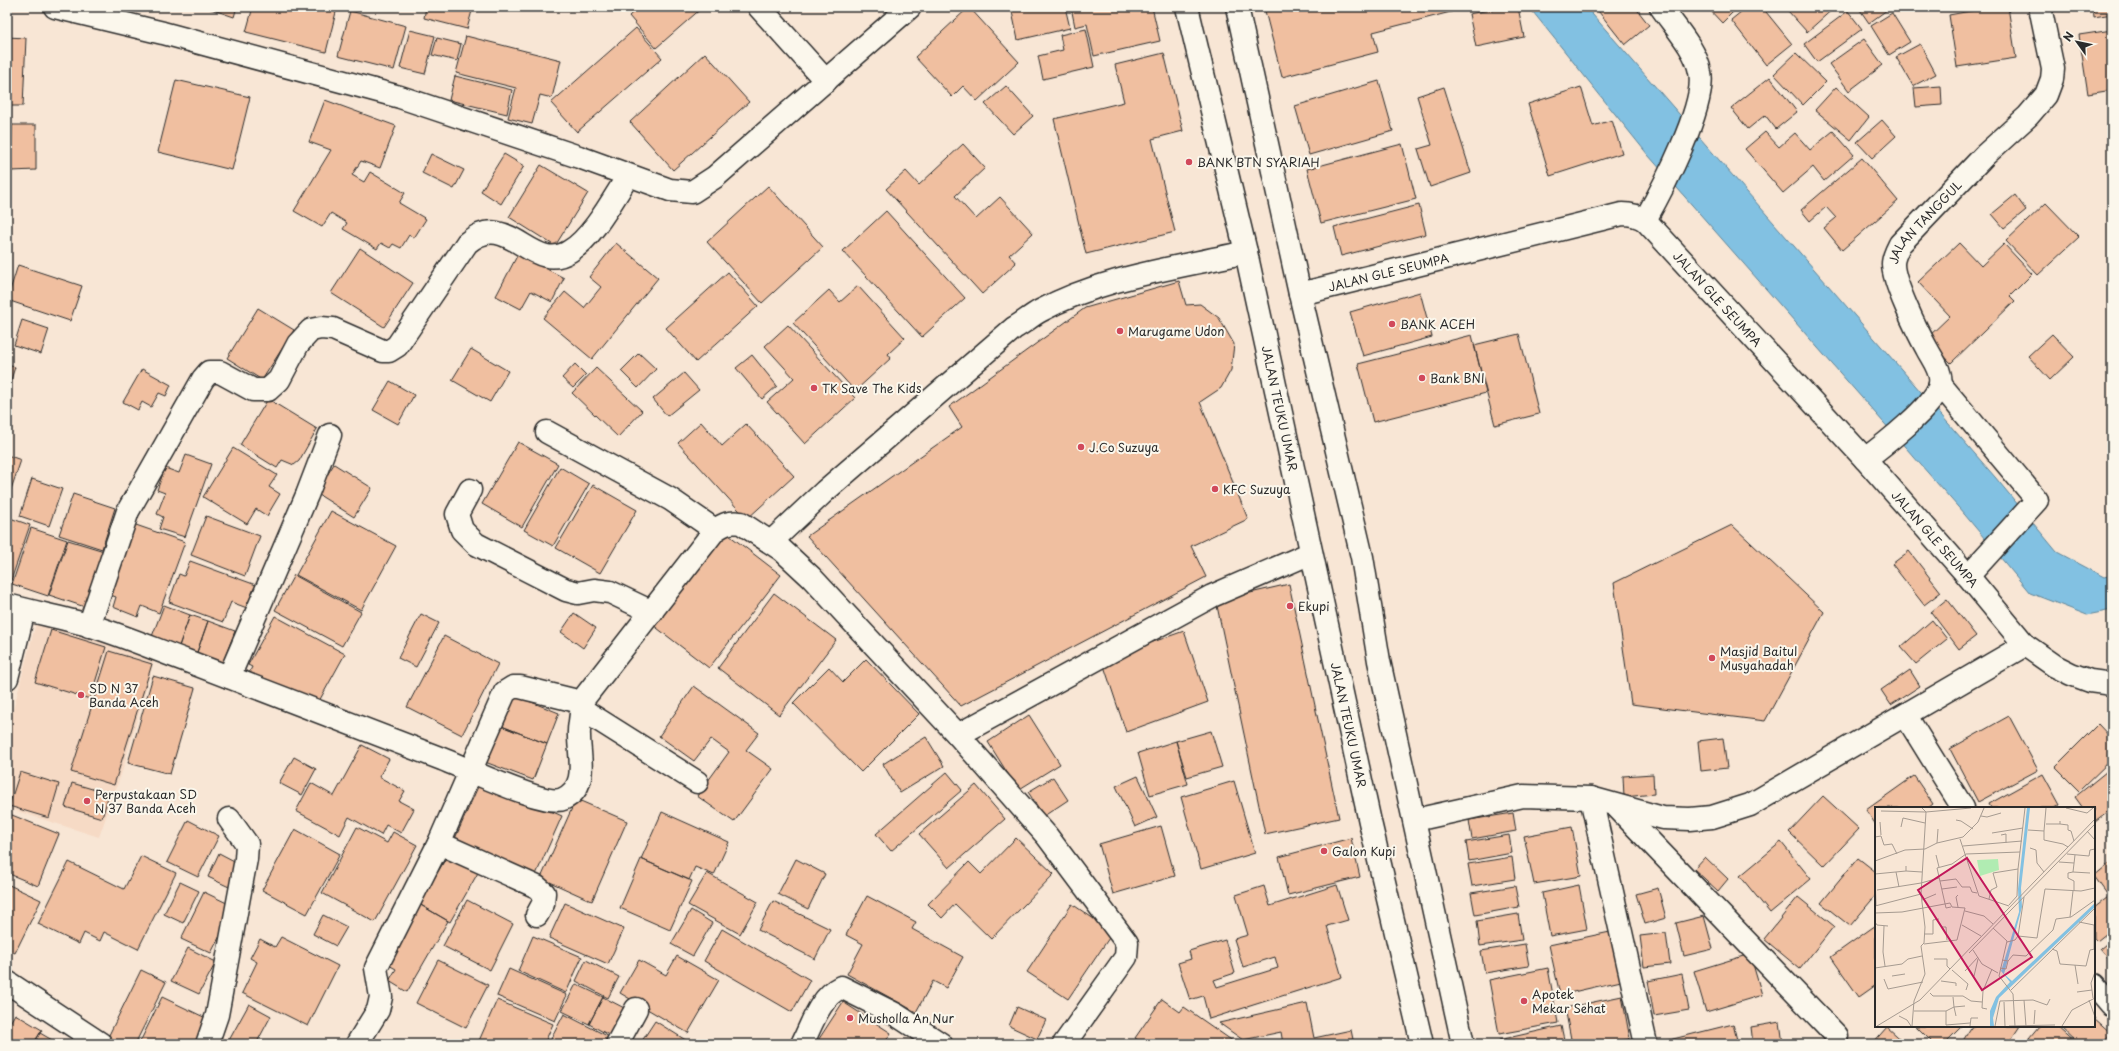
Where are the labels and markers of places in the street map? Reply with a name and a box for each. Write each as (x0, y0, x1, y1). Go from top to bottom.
place label: BANK BTN SYARIAH (1197, 153, 1320, 171)
marker: BANK BTN SYARIAH (1184, 157, 1194, 167)
place label: BANK ACEH (1400, 315, 1475, 333)
marker: BANK ACEH (1387, 319, 1397, 329)
place label: Marugame Udon (1128, 322, 1224, 340)
marker: Marugame Udon (1115, 326, 1125, 336)
place label: Bank BNI (1430, 369, 1485, 387)
marker: Bank BNI (1417, 373, 1427, 383)
place label: TK Save The Kids (822, 379, 922, 397)
marker: TK Save The Kids (809, 383, 819, 393)
place label: J.Co Suzuya (1089, 438, 1159, 456)
marker: J.Co Suzuya (1076, 442, 1086, 452)
place label: KFC Suzuya (1223, 480, 1291, 498)
marker: KFC Suzuya (1210, 484, 1220, 494)
place label: Ekupi (1298, 597, 1330, 615)
marker: Ekupi (1285, 601, 1295, 611)
place label: Masjid Baitul Musyahadah (1720, 642, 1797, 674)
marker: Masjid Baitul Musyahadah (1707, 653, 1717, 663)
place label: SD N 37 Banda Aceh (89, 679, 159, 711)
marker: SD N 37 Banda Aceh (76, 690, 86, 700)
place label: Perpustakaan SD N 37 Banda Aceh (95, 785, 197, 817)
marker: Perpustakaan SD N 37 Banda Aceh (82, 796, 92, 806)
place label: Galon Kupi (1332, 842, 1396, 860)
marker: Galon Kupi (1319, 846, 1329, 856)
place label: Apotek Mekar Sehat (1532, 985, 1606, 1017)
marker: Apotek Mekar Sehat (1519, 996, 1529, 1006)
place label: Musholla An Nur (858, 1009, 954, 1027)
marker: Musholla An Nur (845, 1013, 855, 1023)

